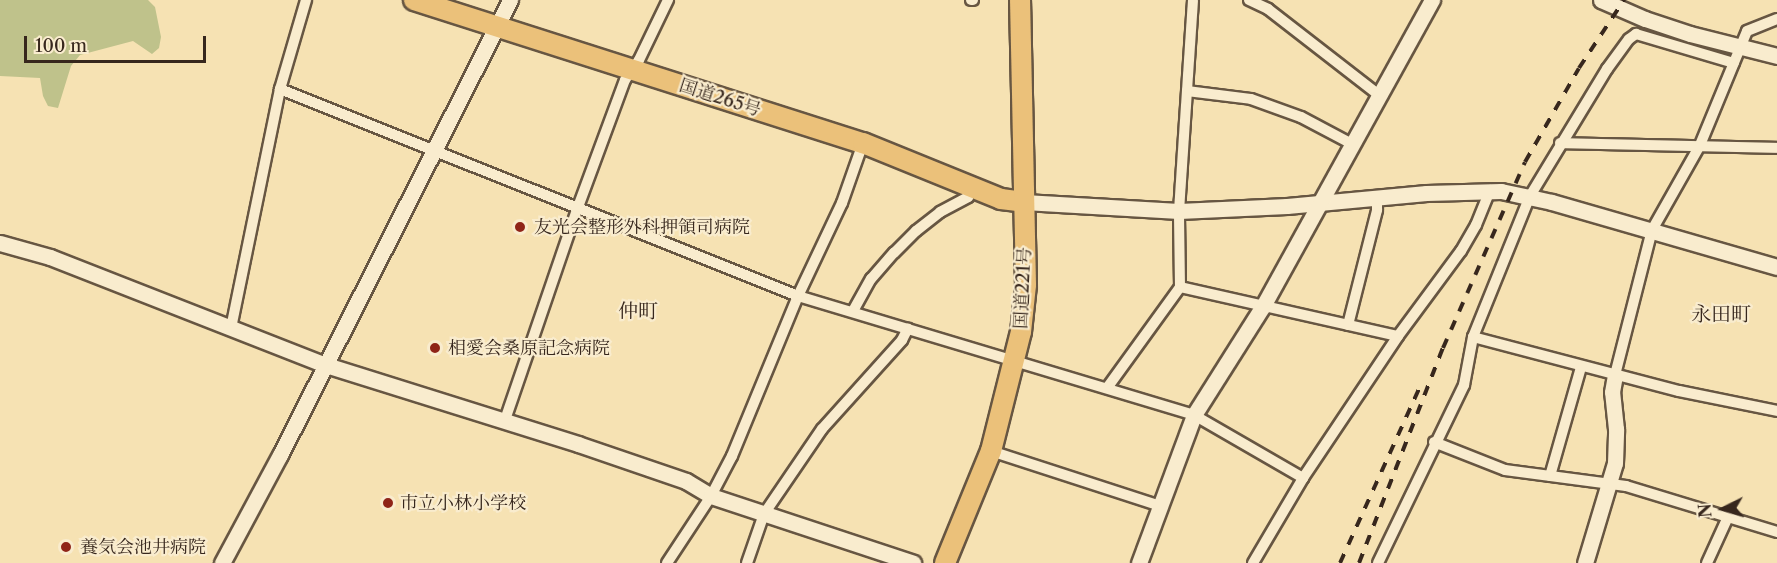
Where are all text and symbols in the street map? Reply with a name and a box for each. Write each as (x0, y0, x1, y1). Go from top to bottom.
scale bar (27, 24, 208, 62)
text: 100 m (35, 35, 87, 57)
street label: 国道265号 (676, 75, 764, 121)
place label: 友光会整形外科押領司病院 (534, 216, 750, 238)
marker: 友光会整形外科押領司病院 (511, 218, 529, 236)
street label: 国道221号 (1010, 246, 1036, 330)
district label: 仲町 (618, 299, 658, 323)
district label: 永田町 (1691, 302, 1751, 326)
place label: 相愛会桑原記念病院 (448, 337, 610, 359)
marker: 相愛会桑原記念病院 (426, 339, 444, 357)
north arrow (1693, 479, 1753, 539)
place label: 市立小林小学校 (400, 492, 526, 514)
marker: 市立小林小学校 (381, 496, 395, 510)
text: N (1695, 503, 1716, 518)
place label: 養気会池井病院 (80, 536, 206, 558)
marker: 養気会池井病院 (57, 538, 75, 556)

